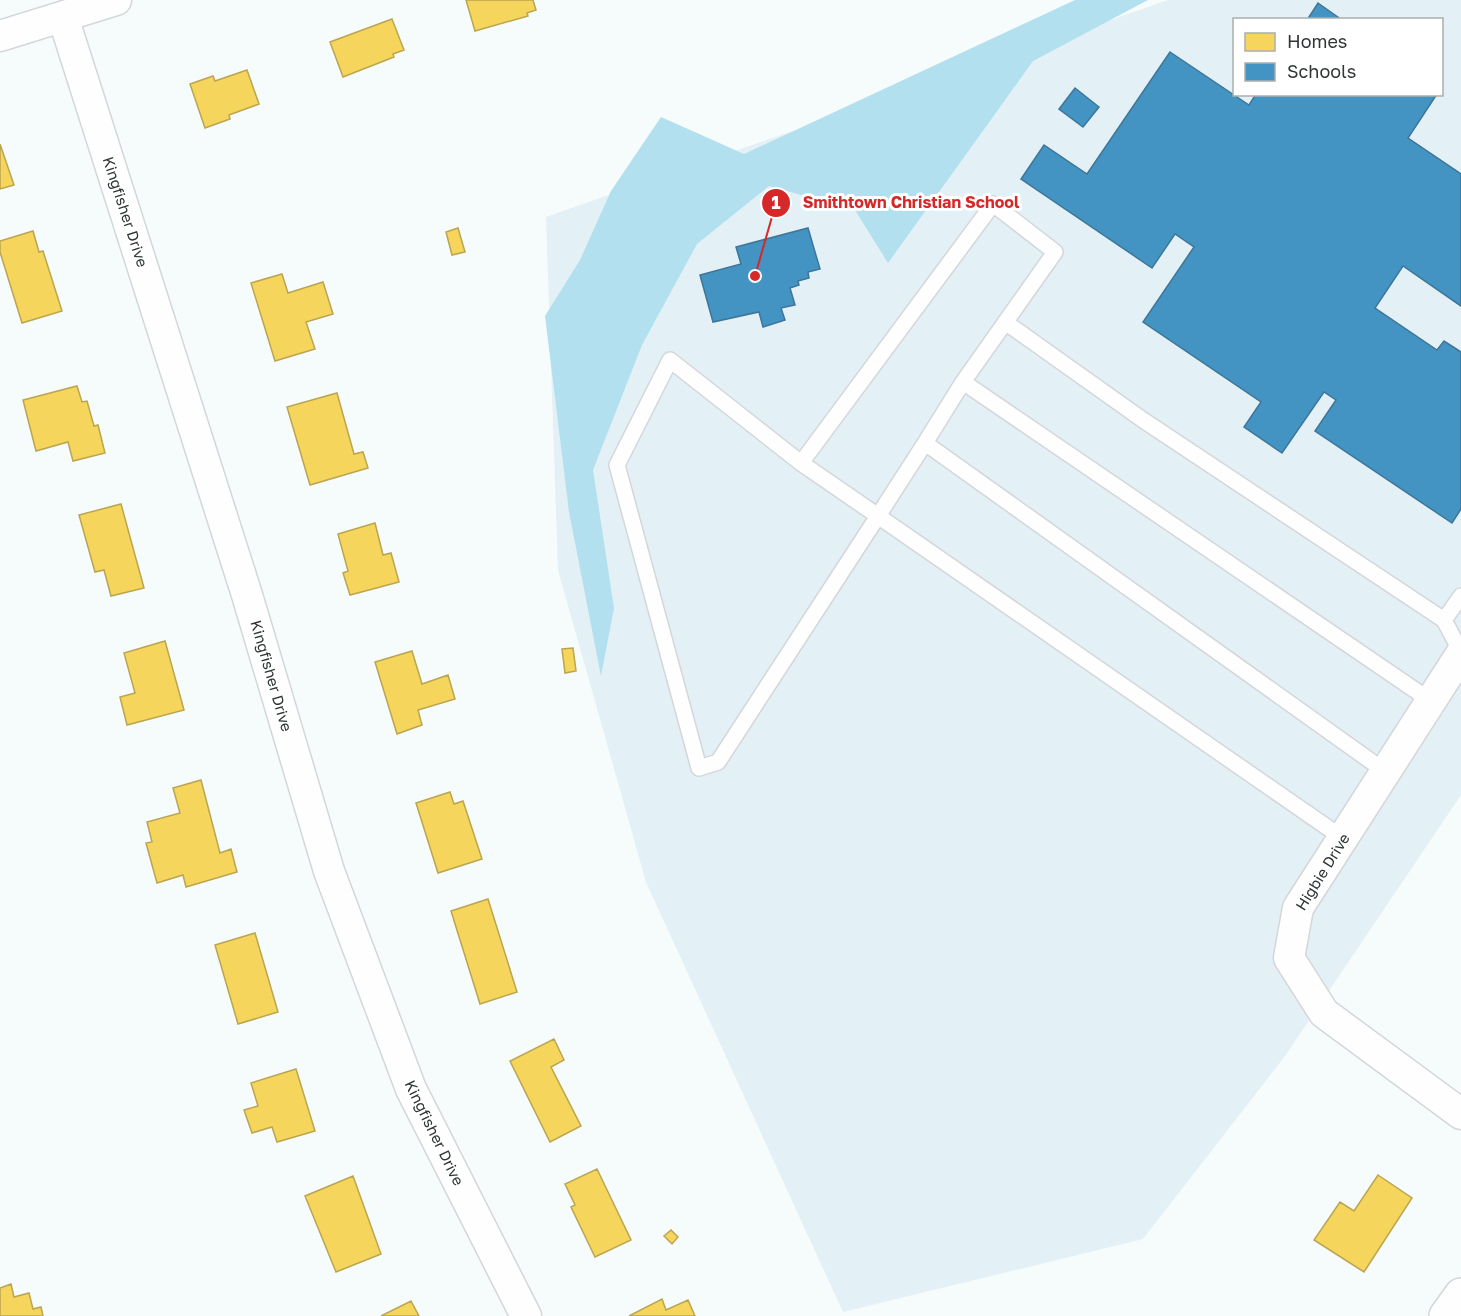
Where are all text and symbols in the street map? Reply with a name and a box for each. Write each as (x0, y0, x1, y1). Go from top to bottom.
legend (1233, 18, 1443, 96)
text: Homes (1287, 30, 1347, 52)
text: Schools (1287, 60, 1356, 82)
street label: Kingfisher Drive (100, 154, 152, 269)
callout: Smithtown Christian School (761, 186, 1031, 220)
text: 1 (771, 191, 781, 213)
text: Smithtown Christian School (803, 192, 1020, 212)
street label: Kingfisher Drive (247, 618, 297, 734)
street label: Higbie Drive (1291, 829, 1353, 913)
street label: Kingfisher Drive (402, 1077, 468, 1188)

